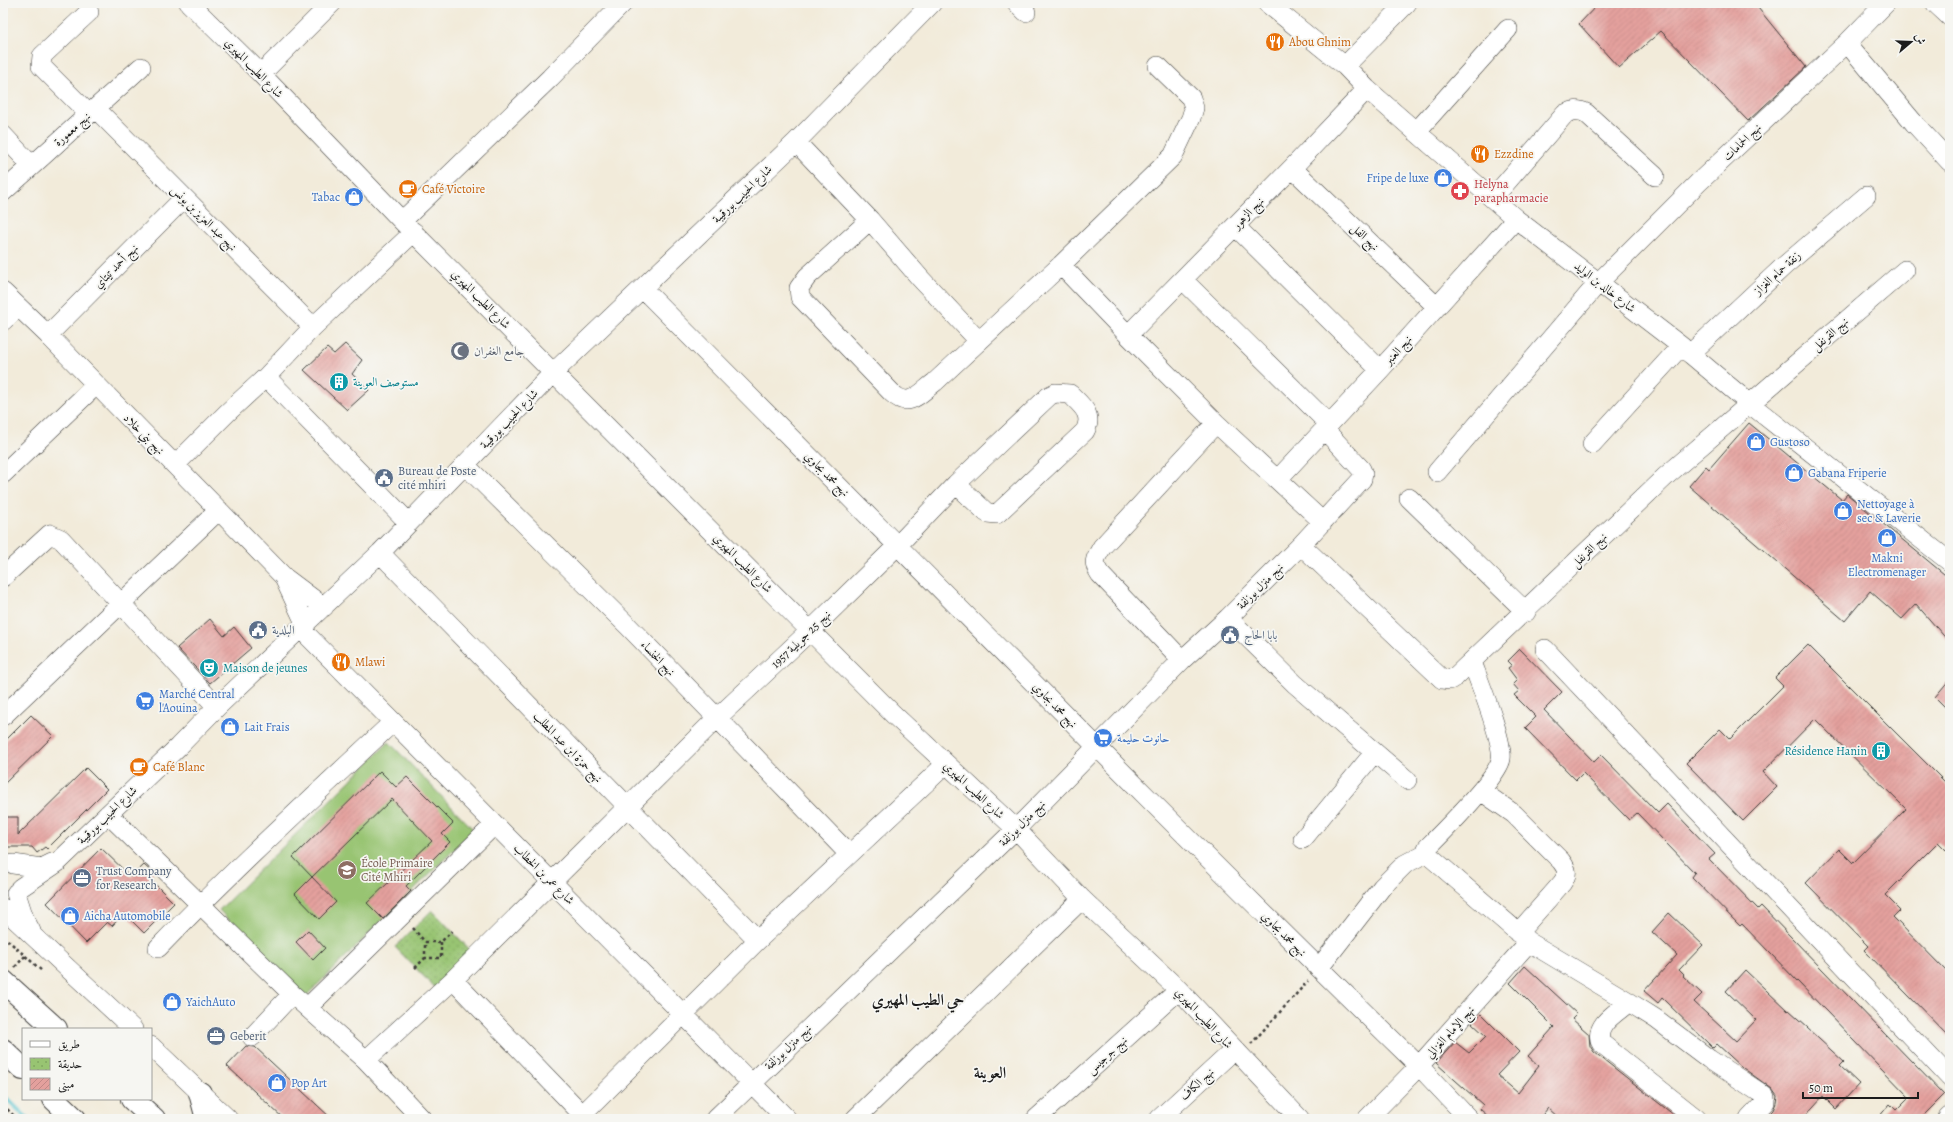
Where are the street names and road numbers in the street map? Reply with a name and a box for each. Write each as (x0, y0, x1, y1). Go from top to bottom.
street label: شارع الطيب المهيري (219, 34, 287, 104)
street label: نهج معمورة (50, 108, 96, 152)
street label: نهج الحمامات (1719, 120, 1767, 167)
street label: شارع الحبيب بورقيبة (709, 161, 778, 229)
street label: نهج عبد العزيز بن يونس (165, 181, 241, 257)
street label: نهج الزهور (1228, 193, 1270, 236)
street label: نهج الفل (1345, 220, 1383, 257)
street label: نهج أحمد تيتاي (90, 240, 144, 294)
street label: زنقة حمام الغزاز (1749, 247, 1806, 301)
street label: شارع خالد بن الوليد (1569, 258, 1639, 319)
street label: شارع الطيب المهيري (446, 266, 514, 334)
street label: نهج القرنفل (1808, 313, 1854, 357)
street label: نهج العنبر (1379, 332, 1418, 372)
street label: شارع الحبيب بورقيبة (476, 385, 544, 454)
street label: نهج بني خلاد (118, 410, 168, 460)
street label: نهج محمد بجاوي (799, 448, 853, 502)
street label: نهج القرنفل (1567, 529, 1613, 573)
street label: شارع الطيب المهيري (708, 530, 776, 598)
street label: نهج منزل بوزلفة (1233, 559, 1289, 615)
street label: نهج 25 جويلية 1957 (768, 606, 836, 674)
street label: نهج الخنساء (635, 637, 679, 681)
street label: نهج محمد بجاوي (1027, 679, 1081, 733)
street label: نهج حمزة ابن عبد المطلب (528, 708, 606, 788)
street label: شارع الطيب المهيري (938, 758, 1008, 825)
street label: شارع الحبيب بورقيبة (74, 782, 143, 850)
street label: نهج منزل بوزلفة (995, 796, 1051, 852)
street label: شارع عمر بن الخطاب (508, 840, 578, 910)
street label: نهج محمد بجاوي (1256, 908, 1310, 962)
street label: شارع الطيب المهيري (1169, 984, 1236, 1054)
street label: نهج الإمام الغزالي (1422, 1002, 1480, 1064)
street label: نهج منزل بوزلفة (761, 1021, 817, 1076)
street label: نهج جرجيس (1083, 1032, 1133, 1080)
street label: نهج الكاف (1176, 1064, 1220, 1106)

